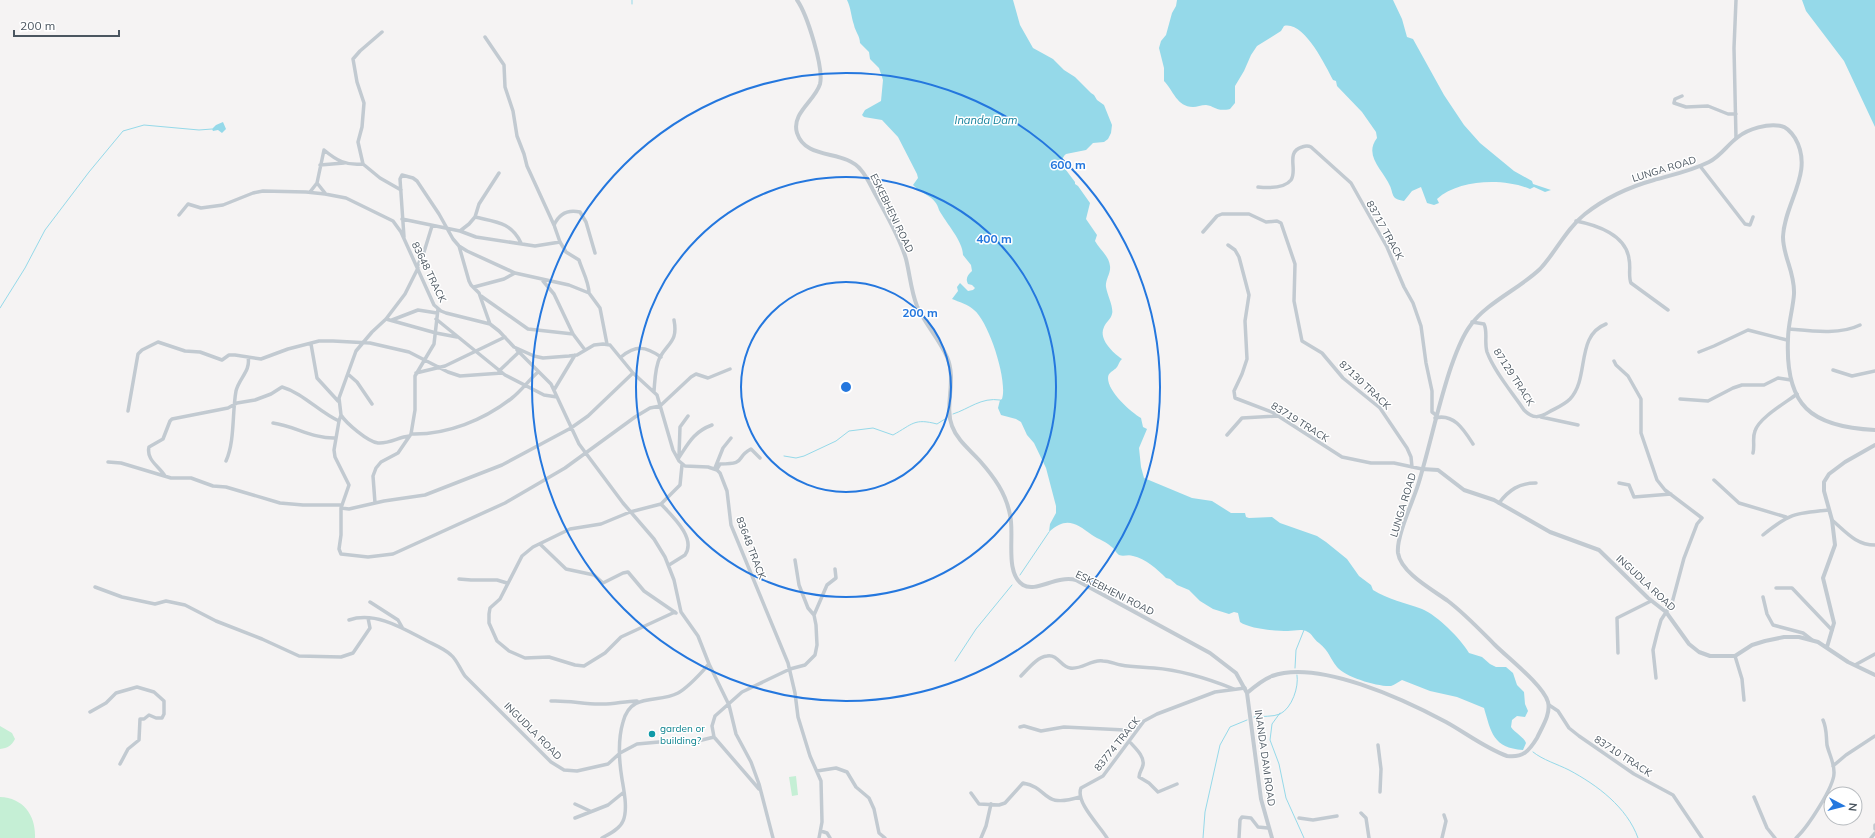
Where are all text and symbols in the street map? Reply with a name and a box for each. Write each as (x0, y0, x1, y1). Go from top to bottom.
scale bar (14, 12, 119, 38)
text: 200 m (20, 18, 55, 33)
water label: Inanda Dam (955, 113, 1018, 127)
street label: LUNGA ROAD (1630, 153, 1698, 185)
text: 600 m (1050, 157, 1086, 172)
street label: ESKEBHENI ROAD (867, 171, 917, 255)
street label: 83717 TRACK (1363, 198, 1407, 263)
text: 400 m (976, 231, 1012, 246)
street label: 83648 TRACK (409, 240, 450, 305)
text: 200 m (902, 305, 938, 320)
street label: 87129 TRACK (1491, 346, 1538, 409)
street label: 87130 TRACK (1336, 358, 1394, 413)
centre of rings (839, 380, 853, 394)
street label: 83719 TRACK (1269, 399, 1332, 445)
street label: LUNGA ROAD (1387, 471, 1419, 539)
street label: 83648 TRACK (733, 515, 769, 582)
street label: INGUDLA ROAD (1614, 552, 1678, 614)
street label: ESKEBHENI ROAD (1073, 568, 1157, 618)
street label: INGUDLA ROAD (501, 699, 565, 763)
street label: INANDA DAM ROAD (1252, 709, 1278, 807)
street label: 83774 TRACK (1091, 714, 1143, 774)
place label: garden or building? (660, 722, 705, 747)
marker: garden or building? (647, 729, 657, 739)
street label: 83710 TRACK (1592, 733, 1655, 780)
north arrow (1823, 786, 1863, 826)
text: N (1845, 802, 1860, 812)

